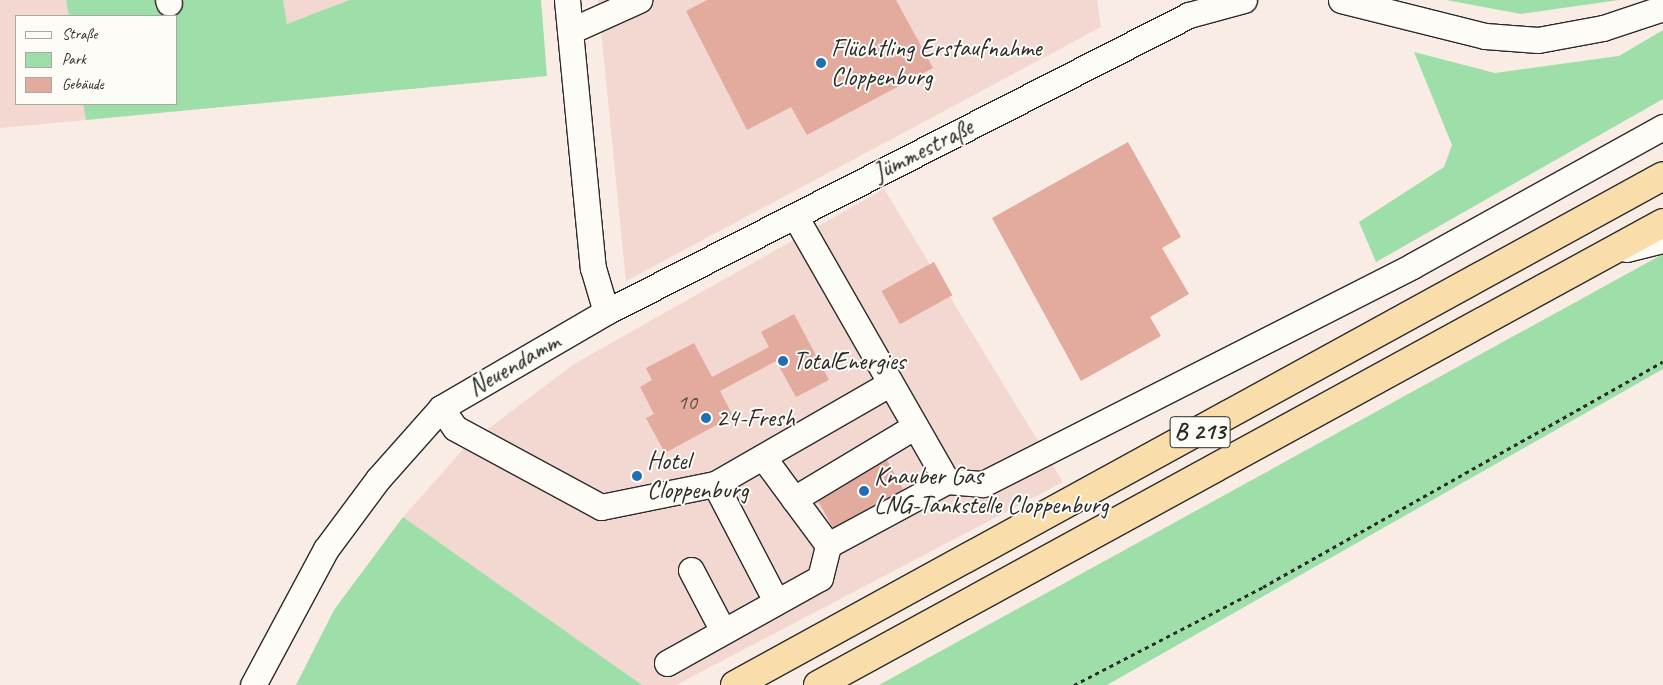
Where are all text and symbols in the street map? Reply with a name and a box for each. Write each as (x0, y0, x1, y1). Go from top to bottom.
legend (15, 15, 178, 105)
text: Straße (62, 25, 97, 44)
place label: Flüchtling Erstaufnahme Cloppenburg (831, 34, 1041, 93)
text: Park (62, 50, 86, 69)
marker: Flüchtling Erstaufnahme Cloppenburg (815, 57, 827, 69)
text: Gebäude (62, 75, 104, 94)
street label: Jümmestraße (868, 112, 978, 188)
street label: Neuendamm (463, 327, 565, 403)
place label: TotalEnergies (793, 346, 905, 376)
marker: TotalEnergies (777, 355, 789, 367)
house number: 10 (677, 390, 697, 416)
place label: 24-Fresh (716, 403, 795, 433)
road number: B 213 (1169, 411, 1231, 454)
marker: 24-Fresh (700, 412, 712, 424)
place label: Hotel Cloppenburg (647, 447, 748, 506)
place label: Knauber Gas LNG-Tankstelle Cloppenburg (874, 462, 1108, 521)
marker: Hotel Cloppenburg (631, 470, 643, 482)
marker: Knauber Gas LNG-Tankstelle Cloppenburg (858, 485, 870, 497)

